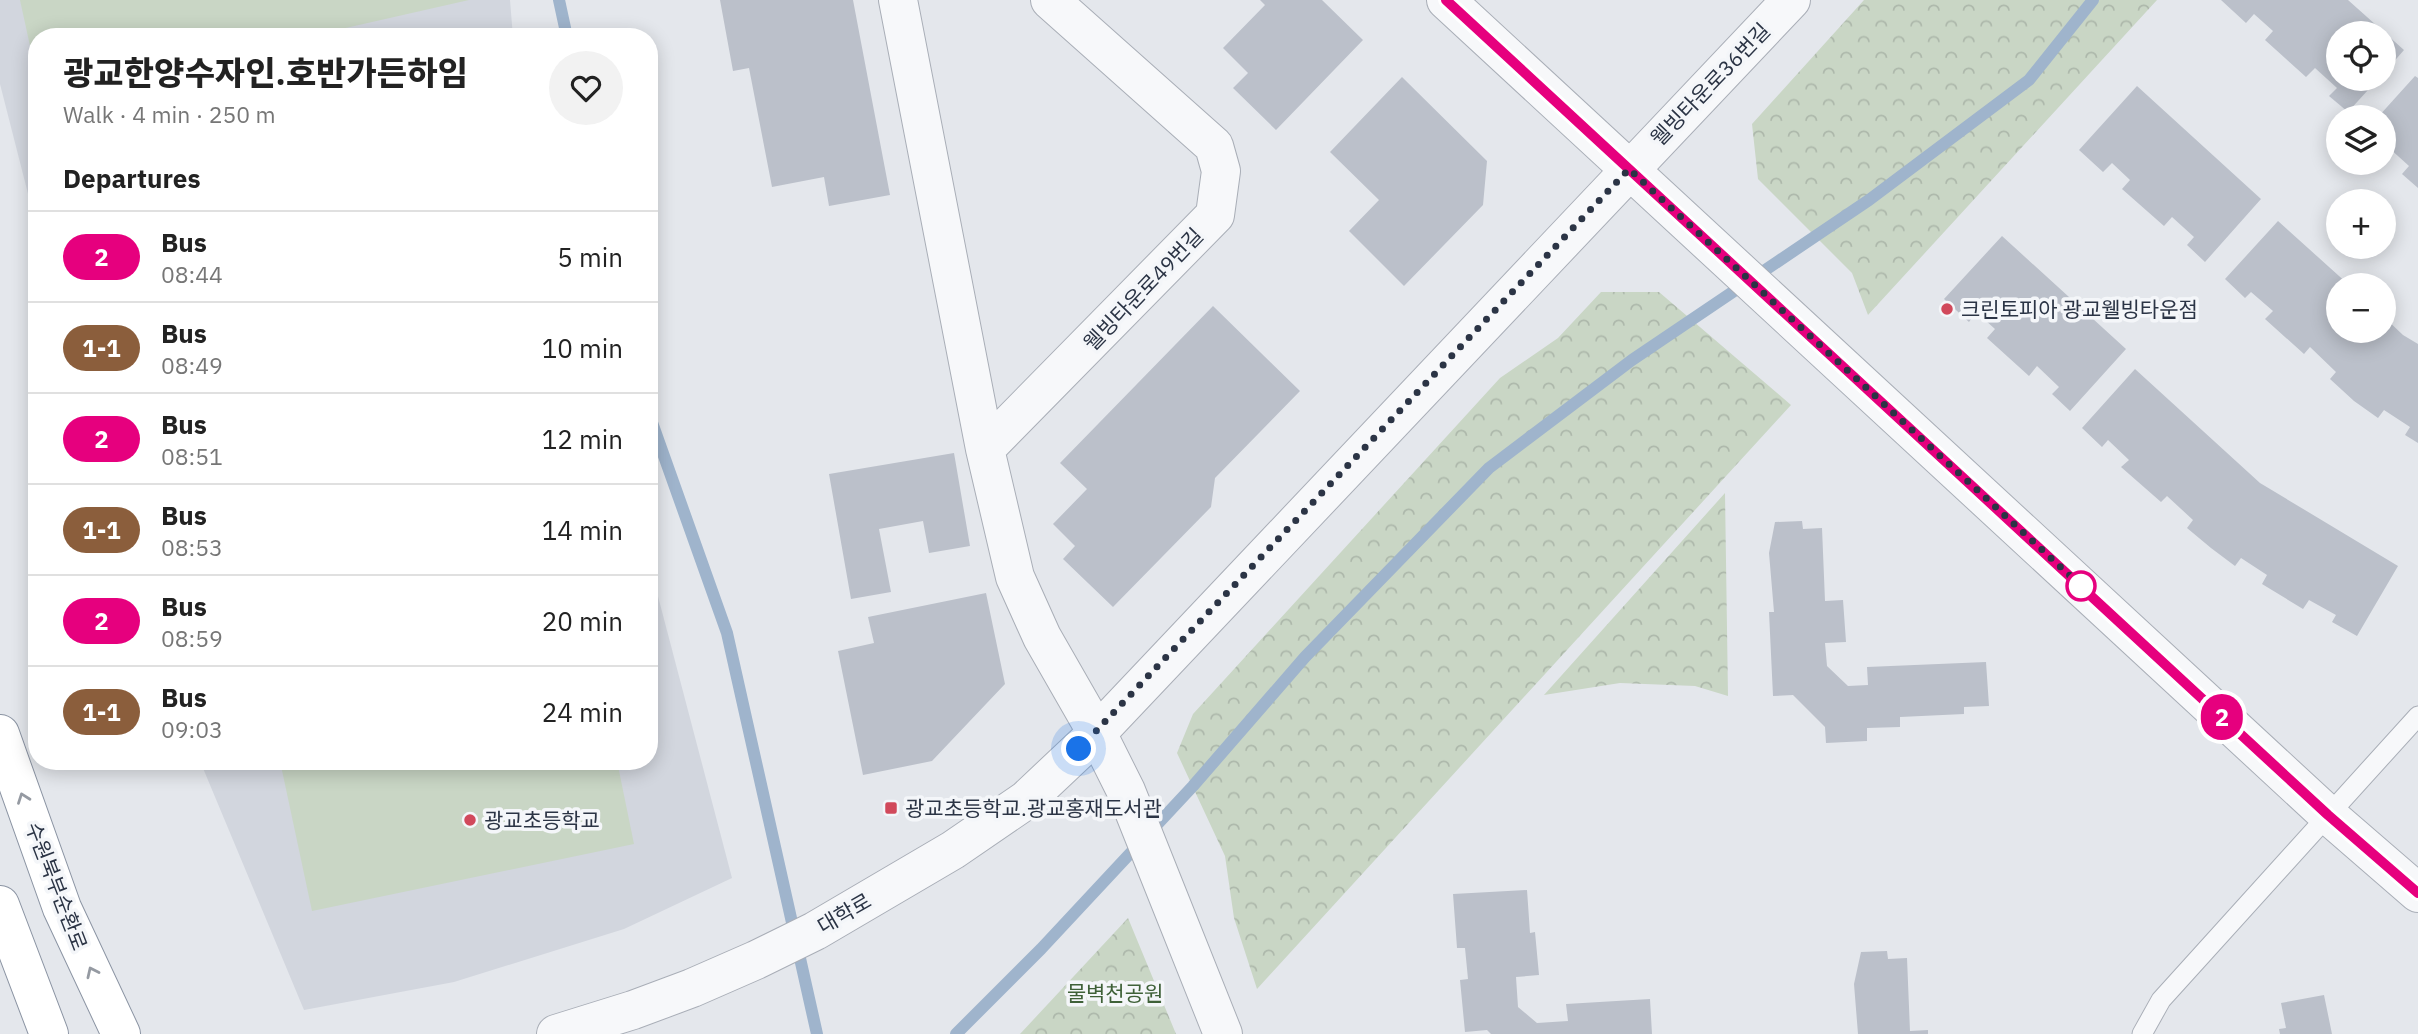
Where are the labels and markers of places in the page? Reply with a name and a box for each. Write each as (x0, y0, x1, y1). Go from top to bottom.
place label: 크린토피아 광교웰빙타운점 (1961, 295, 2198, 323)
marker: 크린토피아 광교웰빙타운점 (1939, 301, 1955, 317)
unlabelled marker (2066, 571, 2096, 601)
place label: 광교초등학교.광교홍재도서관 (905, 794, 1162, 822)
marker: 광교초등학교.광교홍재도서관 (883, 800, 899, 816)
place label: 광교초등학교 (484, 806, 600, 834)
marker: 광교초등학교 (462, 812, 478, 828)

